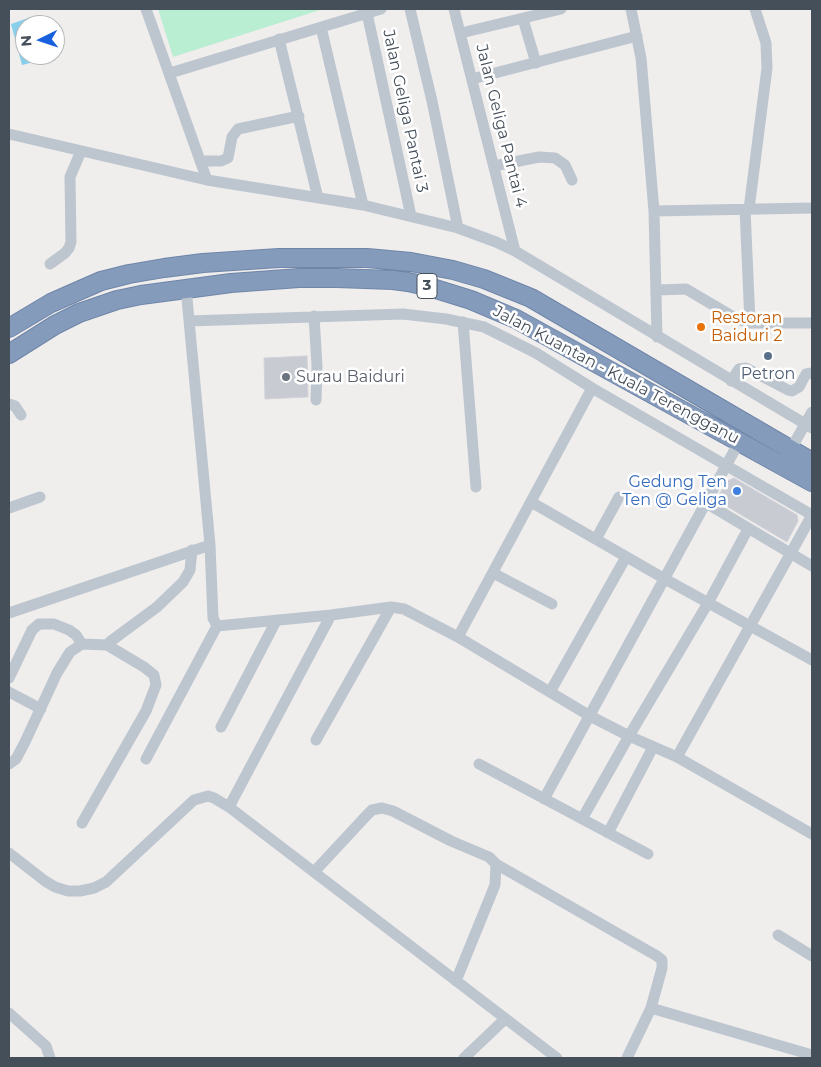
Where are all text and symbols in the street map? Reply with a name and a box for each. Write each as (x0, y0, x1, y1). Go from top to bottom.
north arrow (15, 15, 65, 65)
street label: Jalan Geliga Pantai 3 (378, 28, 432, 194)
text: N (17, 35, 35, 47)
street label: Jalan Geliga Pantai 4 (471, 42, 531, 210)
road number: 3 (417, 274, 437, 298)
street label: Jalan Kuantan - Kuala Terengganu (490, 302, 742, 448)
place label: Restoran Baiduri 2 (711, 308, 782, 346)
marker: Restoran Baiduri 2 (695, 321, 707, 333)
marker: Petron (762, 350, 774, 362)
place label: Petron (741, 364, 795, 384)
place label: Surau Baiduri (296, 367, 405, 387)
marker: Surau Baiduri (280, 371, 292, 383)
place label: Gedung Ten Ten @ Geliga (622, 472, 727, 510)
marker: Gedung Ten Ten @ Geliga (731, 485, 743, 497)

